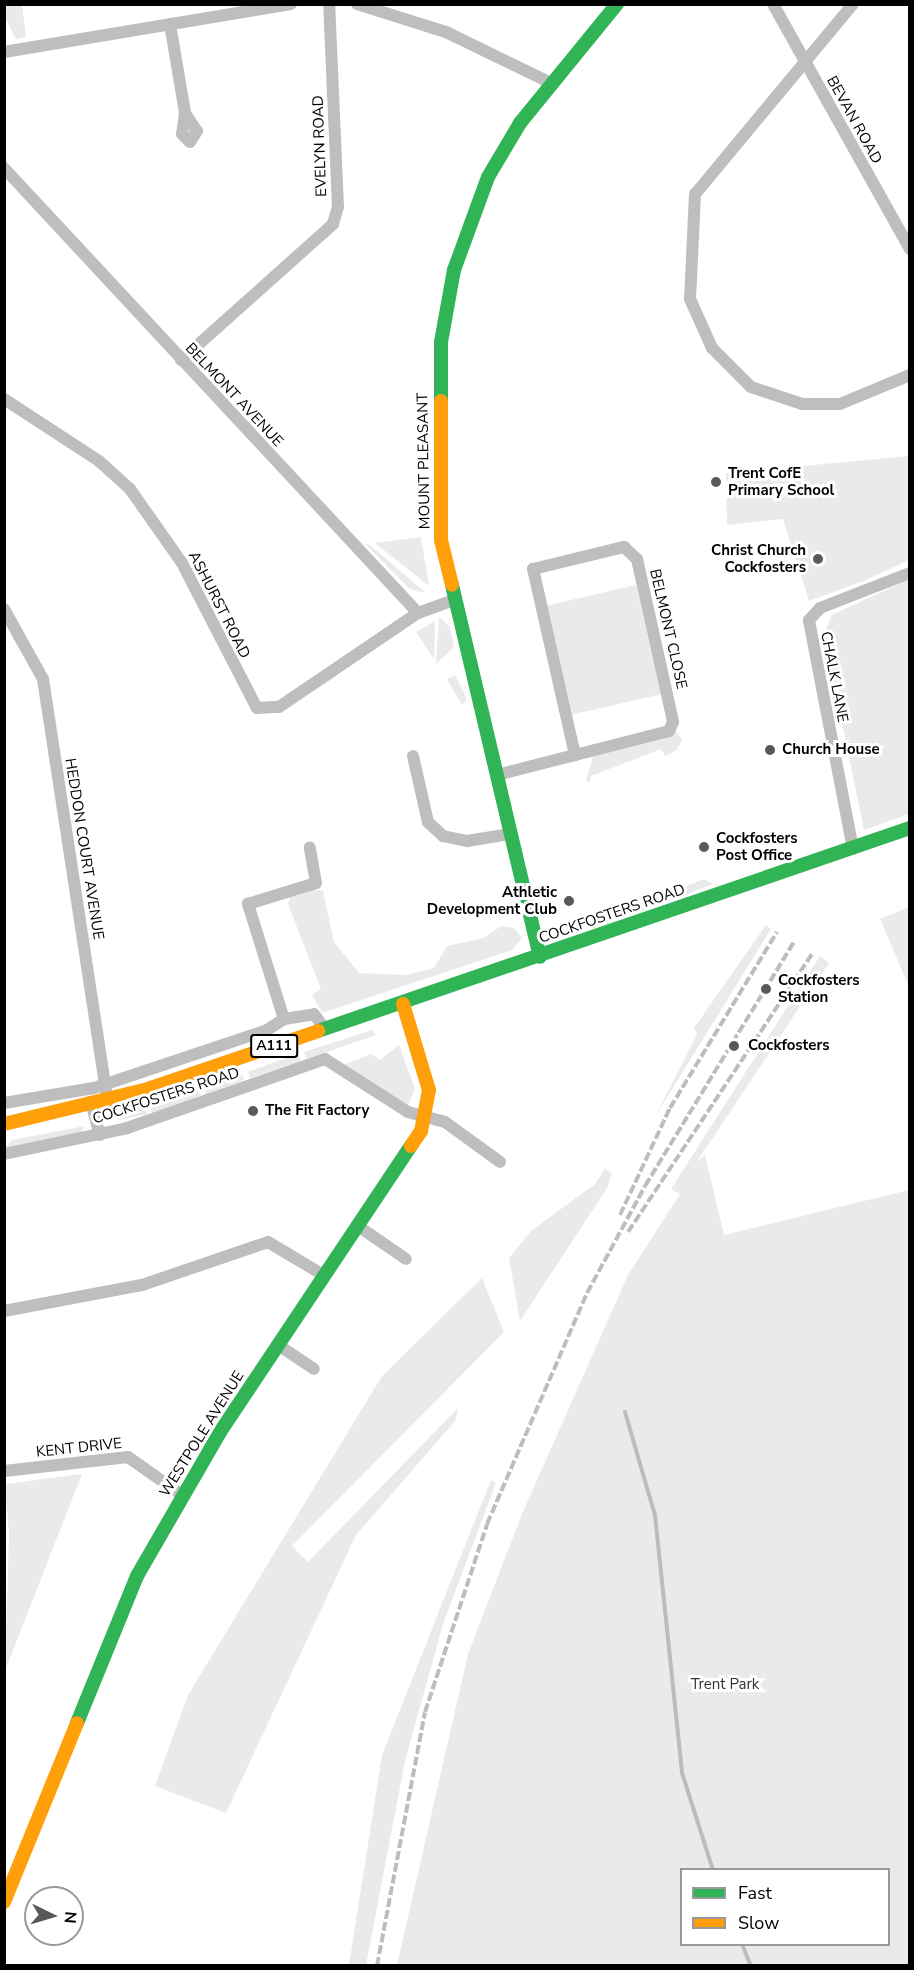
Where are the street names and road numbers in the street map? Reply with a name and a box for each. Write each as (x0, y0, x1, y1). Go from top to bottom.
street label: BEVAN ROAD (822, 73, 886, 167)
street label: EVELYN ROAD (309, 95, 331, 197)
street label: BELMONT AVENUE (181, 339, 287, 451)
street label: MOUNT PLEASANT (414, 393, 434, 529)
street label: ASHURST ROAD (184, 548, 254, 662)
street label: BELMONT CLOSE (645, 567, 691, 691)
street label: CHALK LANE (816, 630, 852, 724)
street label: HEDDON COURT AVENUE (61, 757, 107, 941)
street label: COCKFOSTERS ROAD (537, 881, 687, 947)
road number: A111 (250, 1035, 298, 1057)
street label: COCKFOSTERS ROAD (90, 1064, 242, 1128)
street label: WESTPOLE AVENUE (156, 1368, 248, 1500)
street label: KENT DRIVE (35, 1435, 123, 1461)

